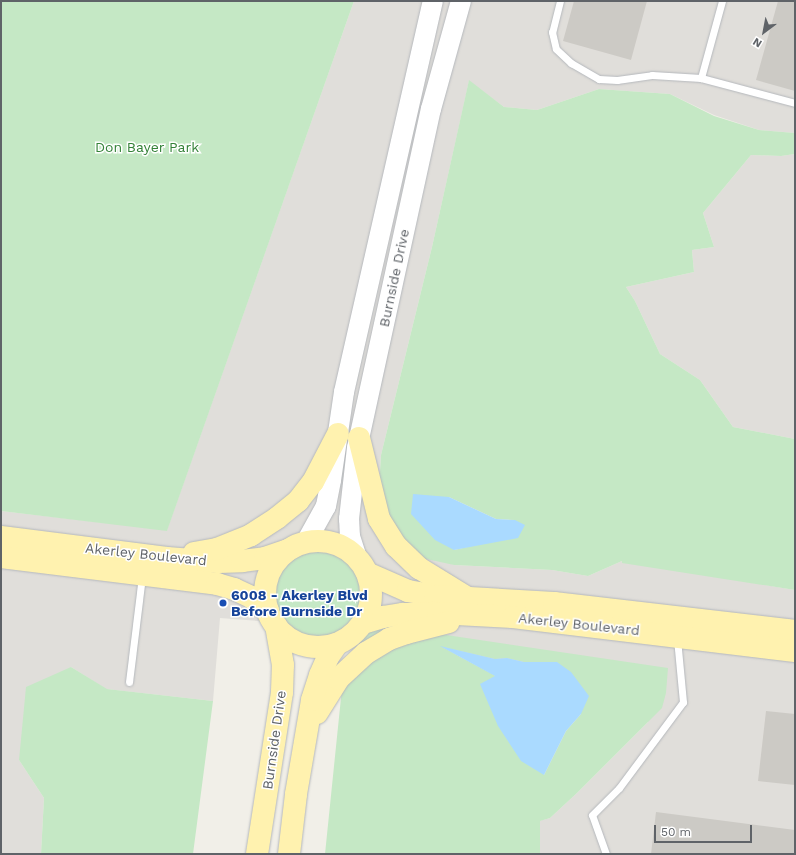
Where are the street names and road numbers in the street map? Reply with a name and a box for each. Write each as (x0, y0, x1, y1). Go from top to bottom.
street label: Burnside Drive (375, 227, 413, 329)
street label: Akerley Boulevard (84, 539, 208, 569)
street label: Akerley Boulevard (517, 609, 641, 639)
street label: Burnside Drive (259, 689, 289, 791)

